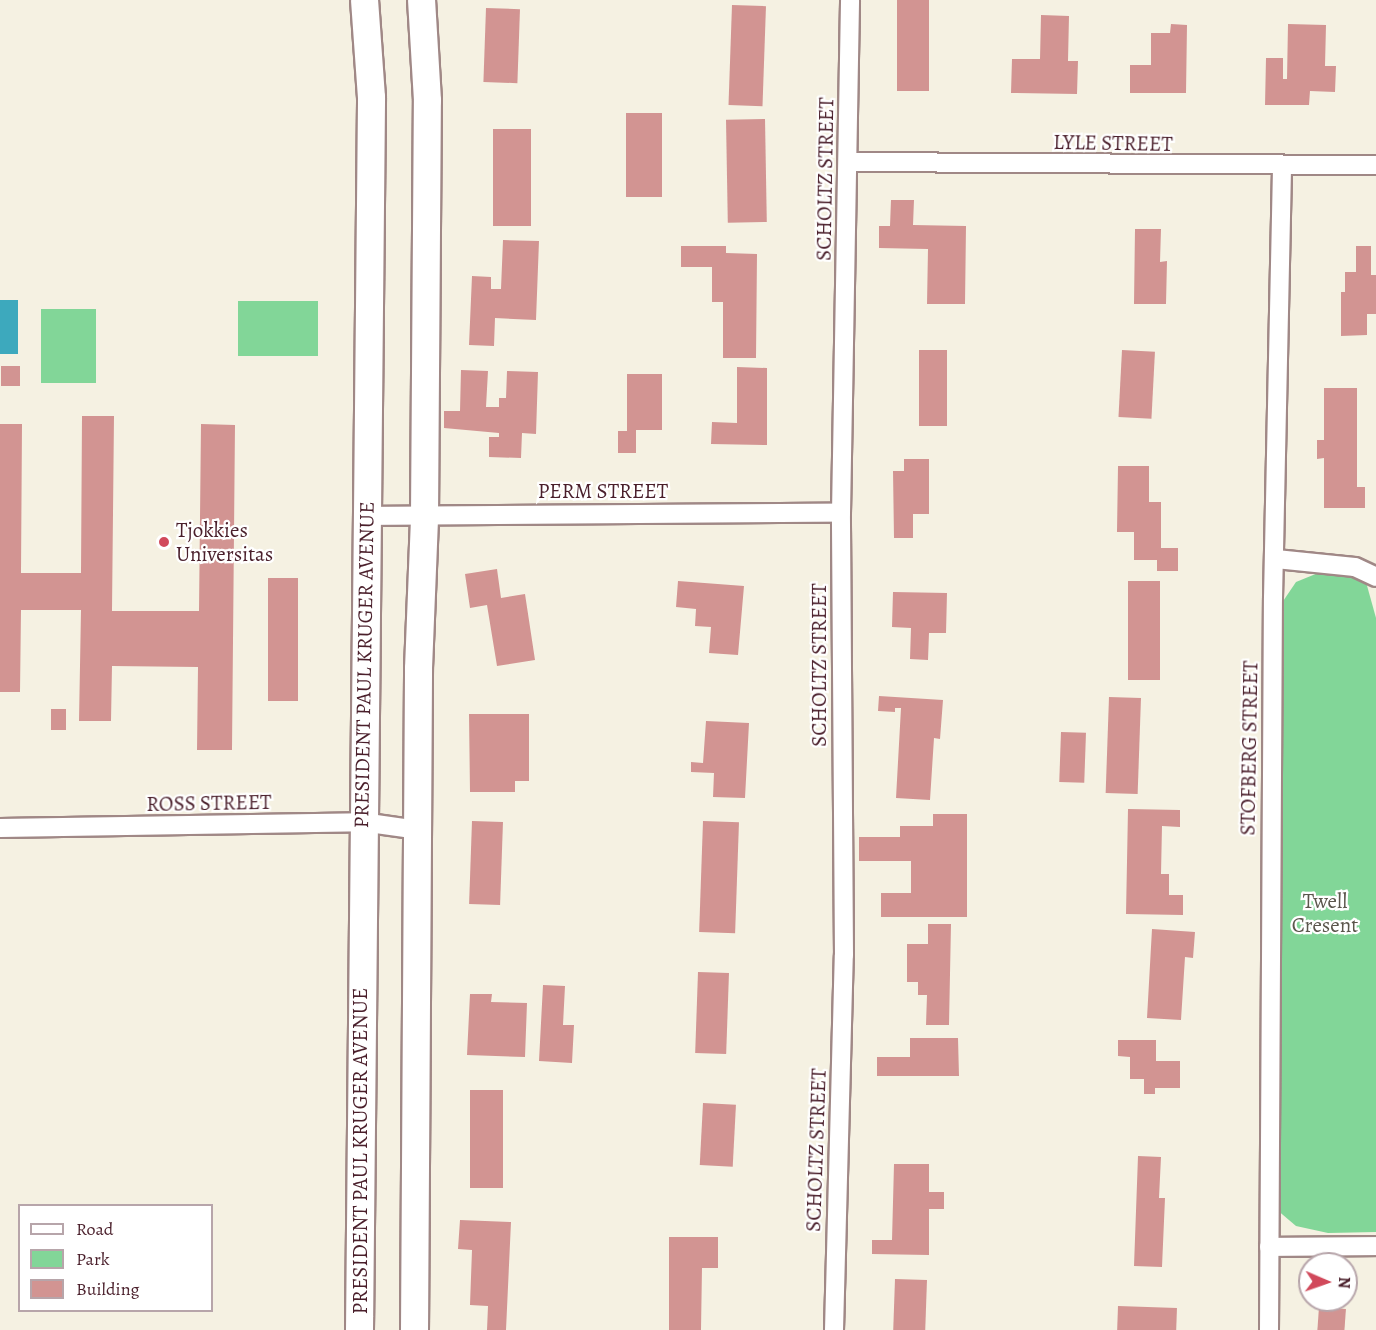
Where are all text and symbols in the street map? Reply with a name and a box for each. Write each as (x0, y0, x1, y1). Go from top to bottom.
street label: SCHOLTZ STREET (811, 97, 839, 261)
street label: LYLE STREET (1053, 129, 1173, 157)
street label: PERM STREET (538, 478, 668, 504)
street label: PRESIDENT PAUL KRUGER AVENUE (349, 501, 379, 829)
place label: Tjokkies Universitas (176, 517, 273, 567)
marker: Tjokkies Universitas (157, 535, 171, 549)
street label: SCHOLTZ STREET (806, 583, 832, 747)
street label: STOFBERG STREET (1235, 660, 1263, 836)
street label: ROSS STREET (146, 789, 272, 817)
park label: Twell Cresent (1292, 888, 1358, 938)
street label: PRESIDENT PAUL KRUGER AVENUE (347, 988, 373, 1314)
street label: SCHOLTZ STREET (801, 1068, 831, 1232)
legend (18, 1204, 213, 1312)
text: Road (76, 1217, 113, 1241)
text: Park (76, 1247, 110, 1271)
north arrow (1298, 1252, 1358, 1312)
text: N (1333, 1276, 1355, 1289)
text: Building (76, 1277, 140, 1301)

